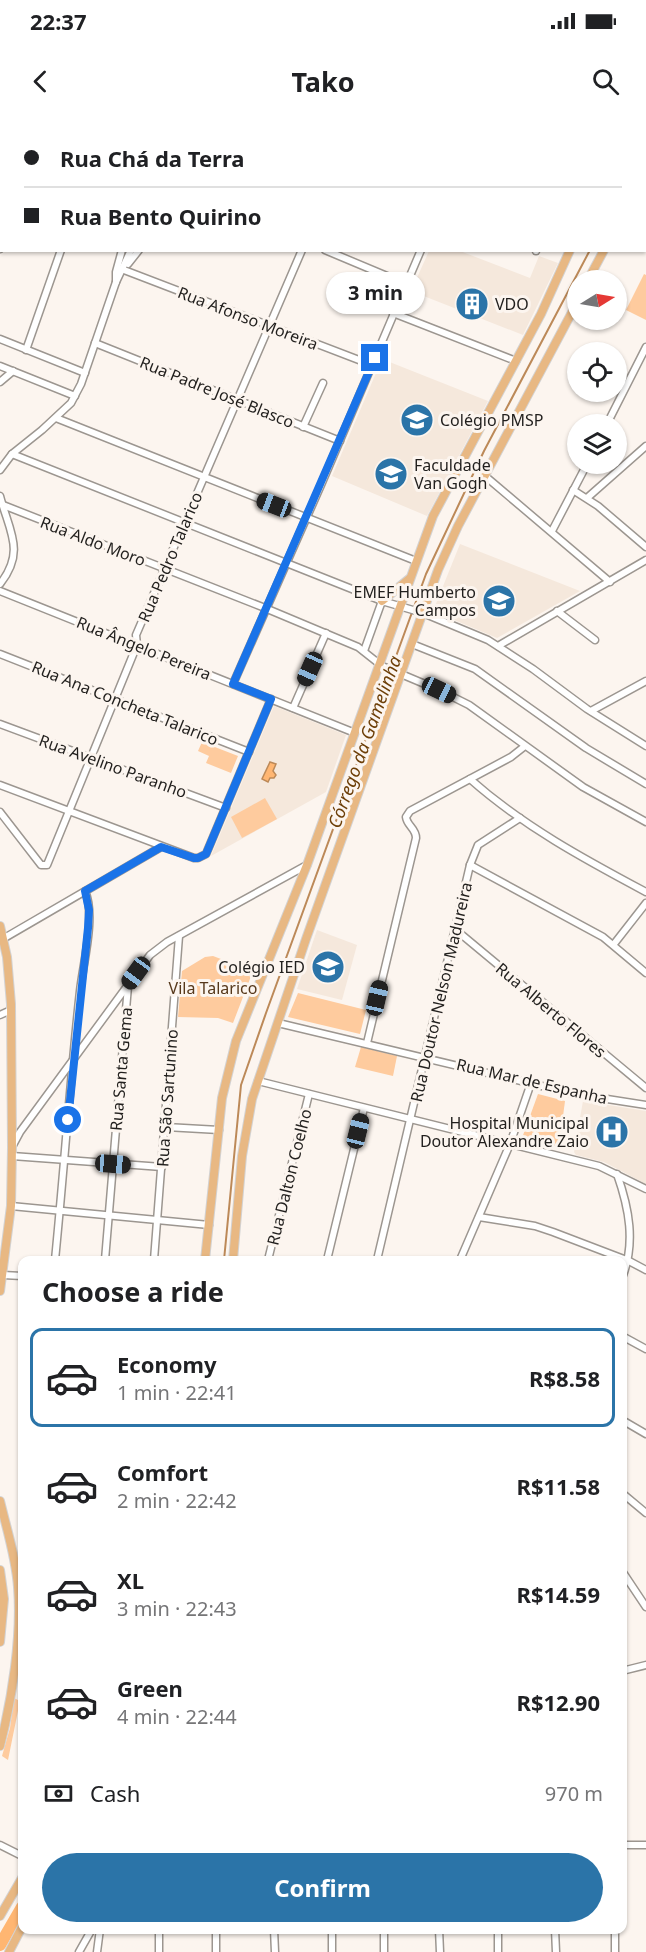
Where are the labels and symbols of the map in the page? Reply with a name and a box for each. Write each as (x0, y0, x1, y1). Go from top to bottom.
north arrow (567, 270, 627, 330)
callout: 3 min (326, 271, 424, 313)
street label: Rua Afonso Moreira (175, 281, 321, 355)
building icon: VDO (454, 286, 490, 322)
place label: VDO (495, 293, 529, 315)
route end (361, 344, 388, 371)
street label: Rua Padre José Blasco (137, 351, 297, 433)
school or university icon: Colégio PMSP (399, 402, 435, 438)
place label: Colégio PMSP (440, 409, 543, 431)
place label: Faculdade Van Gogh (414, 454, 491, 494)
school or university icon: Faculdade Van Gogh (373, 456, 409, 492)
street label: Rua Pedro Talarico (133, 489, 207, 625)
car (254, 490, 294, 520)
street label: Rua Aldo Moro (37, 511, 149, 571)
place label: EMEF Humberto Campos (354, 581, 476, 621)
school or university icon: EMEF Humberto Campos (481, 583, 517, 619)
street label: Rua Ângelo Pereira (73, 611, 215, 685)
car (294, 649, 326, 689)
water label: Córrego da Gamelinha (322, 652, 406, 831)
street label: Rua Ana Concheta Talarico (29, 655, 221, 751)
car (419, 674, 459, 706)
street label: Rua Avelino Paranho (36, 729, 190, 803)
street label: Rua Doutor Nelson Madureira (405, 880, 477, 1104)
school or university icon: Colégio IED (310, 949, 346, 985)
car (118, 953, 154, 993)
place label: Colégio IED (218, 956, 305, 978)
street label: Rua Alberto Flores (491, 957, 611, 1063)
park label: Vila Talarico (169, 977, 257, 999)
car (364, 978, 390, 1018)
street label: Rua Santa Gema (105, 1006, 137, 1132)
street label: Rua São Sartunino (151, 1028, 183, 1168)
street label: Rua Mar de Espanha (454, 1053, 610, 1109)
route start (54, 1106, 81, 1133)
street label: Rua Dalton Coelho (261, 1107, 317, 1247)
car (345, 1111, 371, 1151)
place label: Hospital Municipal Doutor Alexandre Zaio (420, 1112, 589, 1152)
hospital icon: Hospital Municipal Doutor Alexandre Zaio (594, 1114, 630, 1150)
car (94, 1154, 132, 1174)

